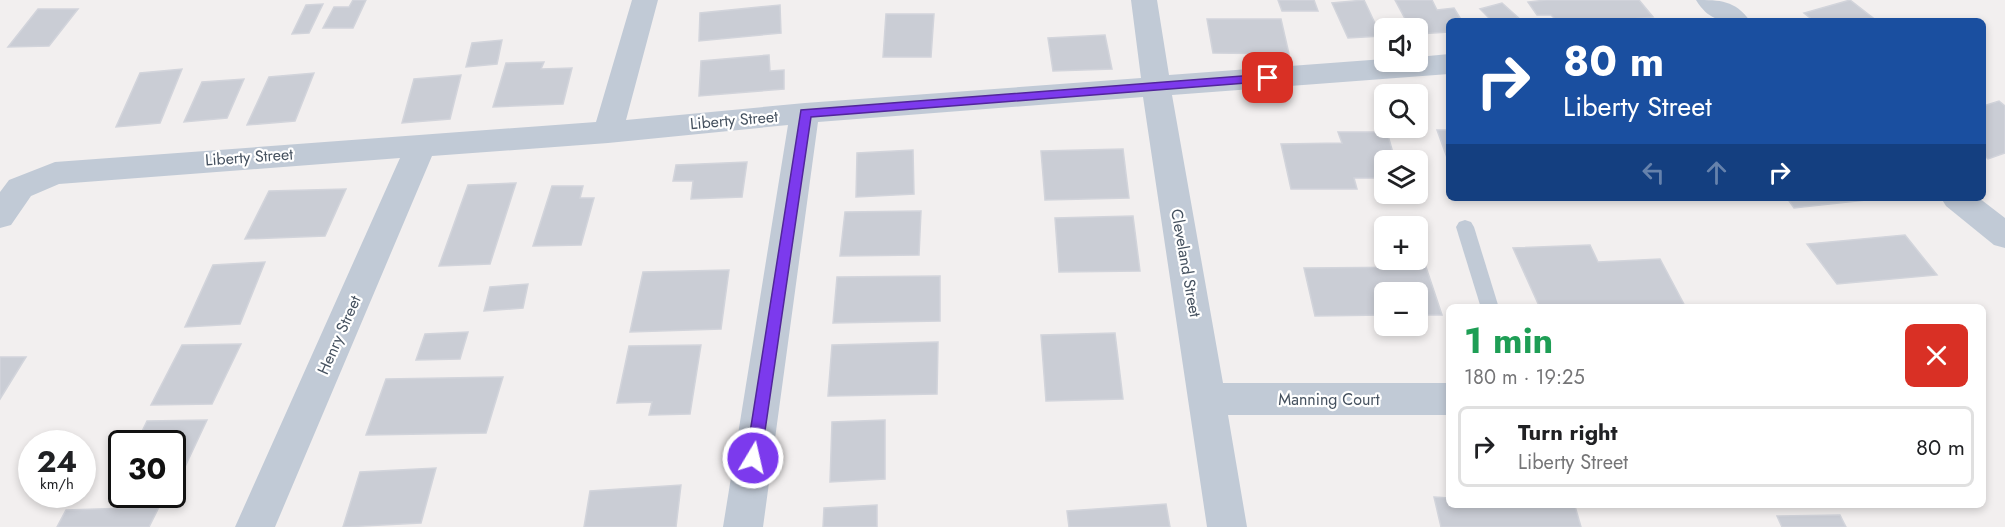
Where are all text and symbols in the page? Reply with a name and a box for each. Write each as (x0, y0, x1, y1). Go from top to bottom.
map controls (1374, 18, 1428, 336)
button: sound (1374, 18, 1428, 72)
text: 80 m (1563, 31, 1664, 92)
icon: right (1464, 42, 1542, 120)
pin (1242, 52, 1293, 103)
icon: arrive (1251, 61, 1284, 94)
button: search (1374, 84, 1428, 138)
text: Liberty Street (1563, 87, 1712, 126)
street label: Liberty Street (689, 105, 779, 135)
street label: Liberty Street (204, 142, 294, 172)
button: layers (1374, 150, 1428, 204)
icon: left (1637, 156, 1670, 189)
icon: ahead (1700, 156, 1733, 189)
icon: right (1763, 156, 1796, 189)
street label: Cleveland Street (1165, 207, 1207, 319)
button: + (1374, 216, 1428, 270)
button: − (1374, 282, 1428, 336)
street label: Henry Street (311, 292, 367, 378)
text: 1 min (1464, 314, 1553, 366)
button: close (1905, 324, 1968, 387)
text: 180 m · 19:25 (1464, 363, 1585, 392)
street label: Manning Court (1278, 388, 1380, 411)
text: Turn right (1518, 416, 1618, 448)
position arrow (721, 426, 785, 490)
speed limit sign: 30 (108, 430, 186, 508)
icon: right (1467, 430, 1500, 463)
text: 80 m (1916, 431, 1965, 463)
text: 24 (37, 440, 77, 483)
text: Liberty Street (1518, 448, 1628, 477)
text: km/h (40, 473, 74, 495)

